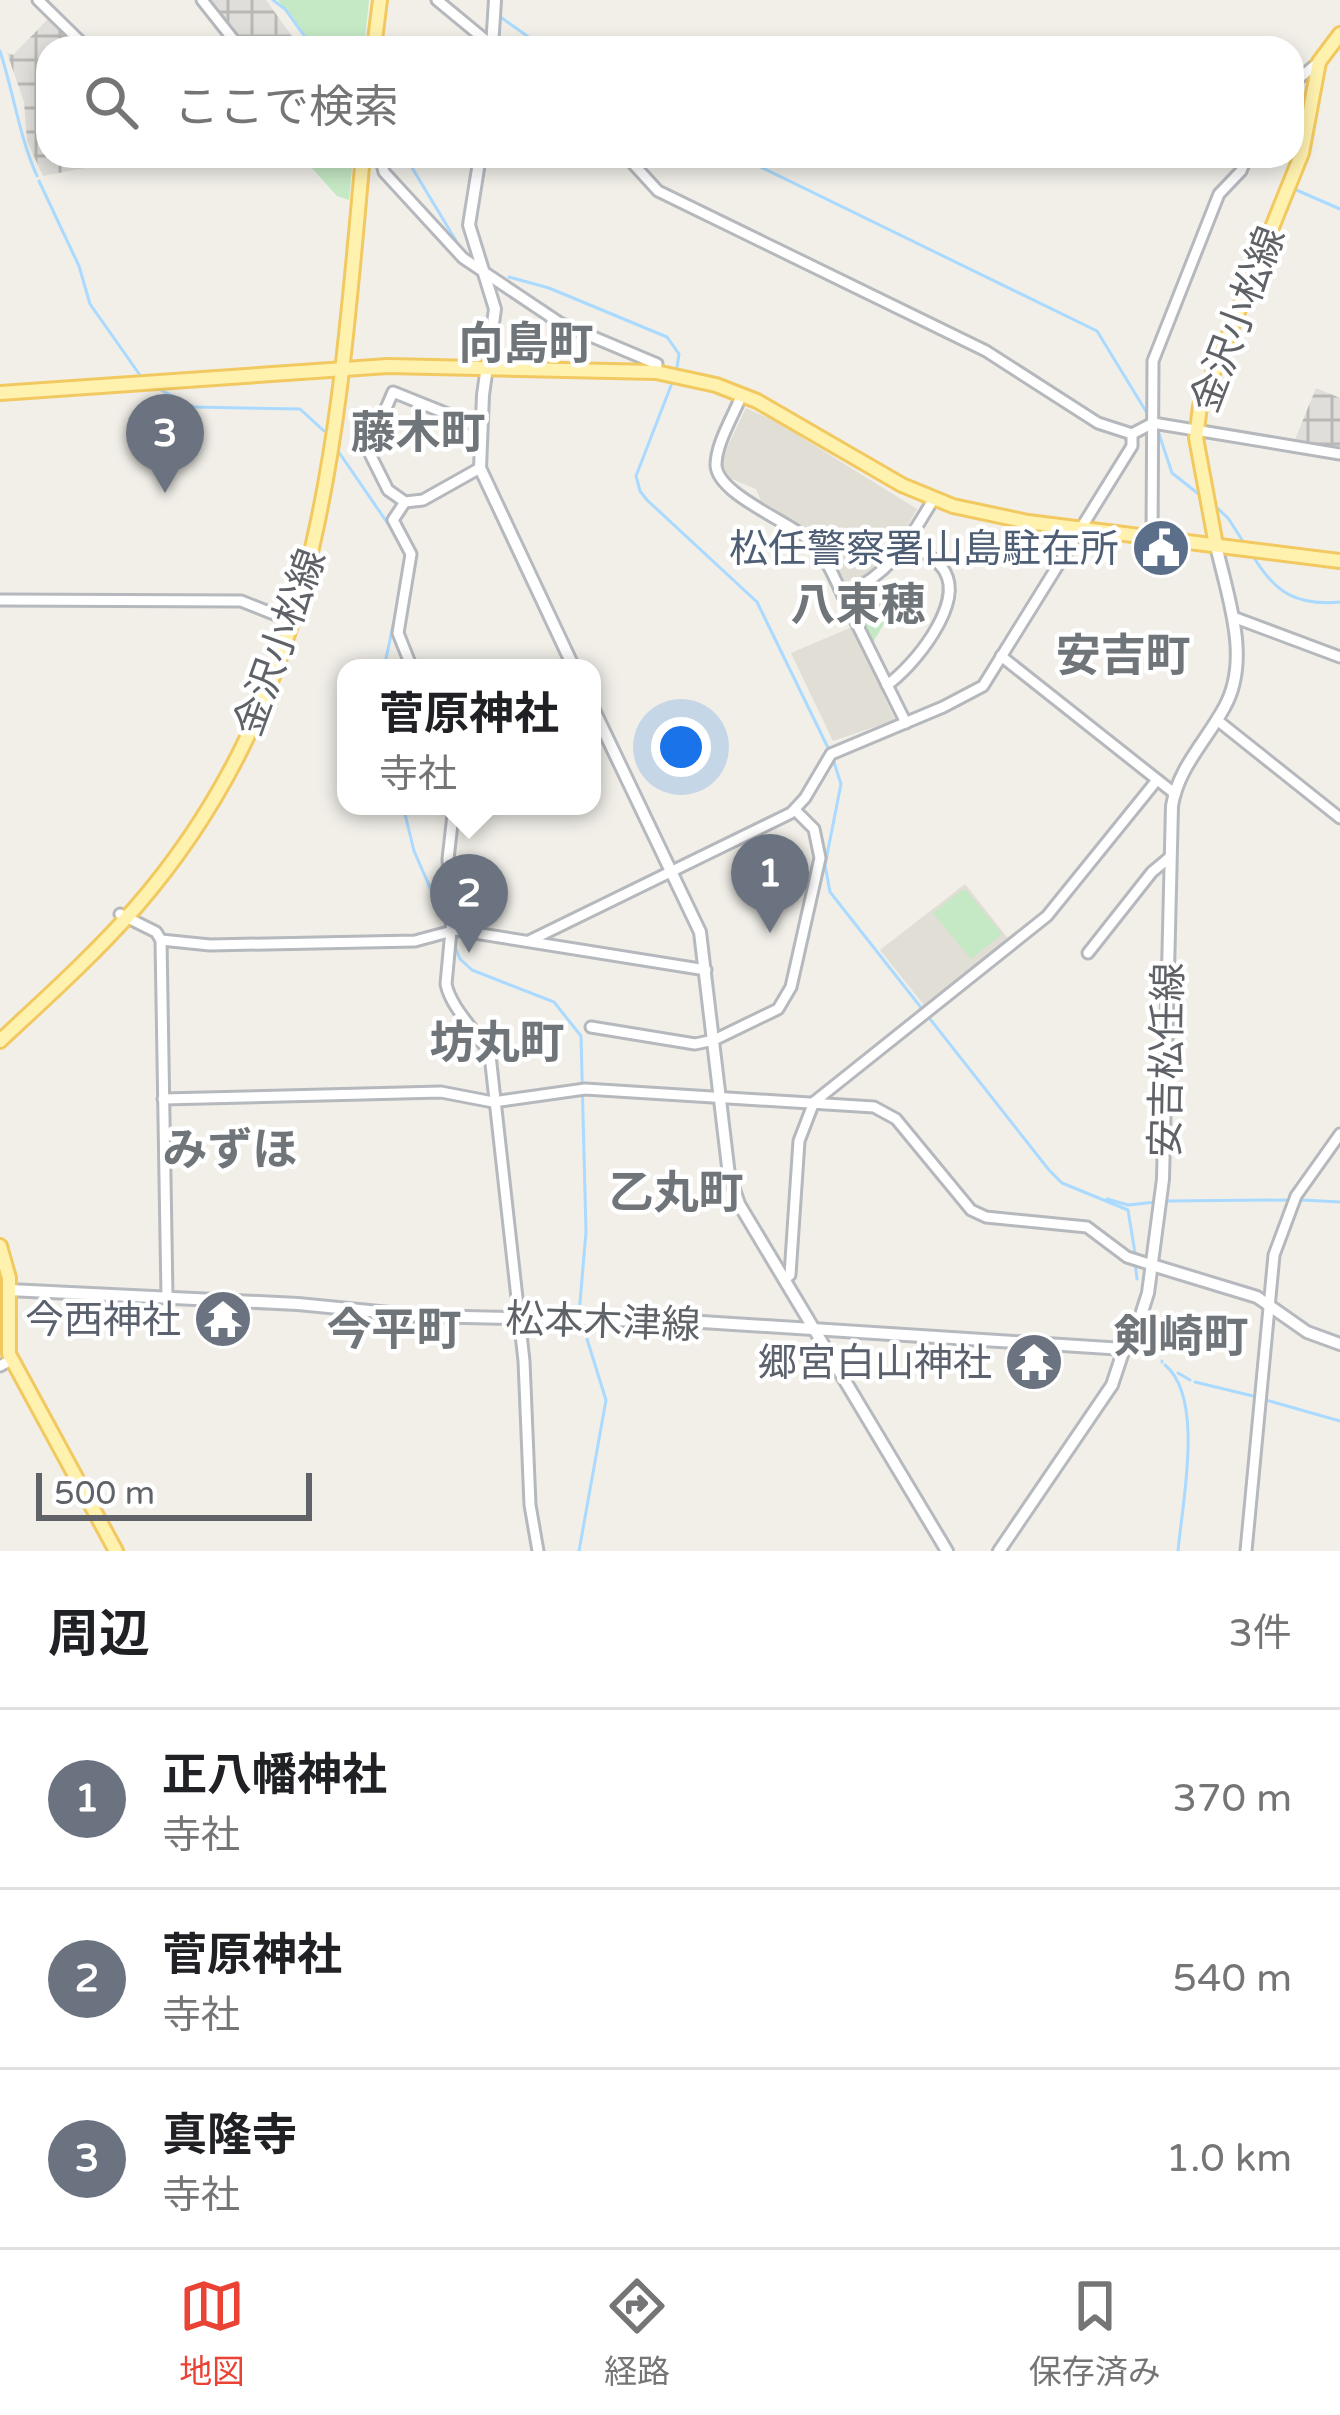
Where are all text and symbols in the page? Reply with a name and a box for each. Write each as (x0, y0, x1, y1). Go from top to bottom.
search box (36, 36, 1304, 168)
icon: search (78, 69, 144, 135)
text: ここで検索 (174, 81, 399, 135)
street label: 金沢小松線 (1182, 220, 1295, 419)
district label: 向島町 (458, 318, 594, 372)
pin: 3 (126, 394, 204, 493)
district label: 藤木町 (350, 407, 486, 461)
public building icon: 松任警察署山島駐在所 (1130, 517, 1192, 579)
place label: 松任警察署山島駐在所 (729, 526, 1119, 573)
street label: 金沢小松線 (225, 543, 336, 742)
district label: 八束穂 (790, 579, 926, 633)
district label: 安吉町 (1055, 630, 1191, 684)
popup (337, 659, 601, 815)
text: 菅原神社 (379, 688, 559, 742)
your location (651, 717, 711, 777)
text: 寺社 (379, 751, 457, 798)
pin: 1 (731, 834, 809, 933)
pin: 2 (430, 854, 508, 953)
street label: 安吉松任線 (1142, 962, 1193, 1158)
district label: 坊丸町 (429, 1017, 565, 1071)
district label: みずほ (162, 1124, 298, 1178)
district label: 乙丸町 (608, 1167, 744, 1221)
temple icon: 今西神社 (192, 1288, 254, 1350)
street label: 松本木津線 (505, 1296, 701, 1349)
place label: 今西神社 (25, 1297, 181, 1344)
district label: 今平町 (326, 1304, 462, 1358)
district label: 剣崎町 (1113, 1311, 1249, 1365)
temple icon: 郷宮白山神社 (1003, 1331, 1065, 1393)
place label: 郷宮白山神社 (758, 1340, 992, 1387)
scale bar (36, 1467, 312, 1520)
text: 500 m (54, 1474, 155, 1513)
text: 周辺 (48, 1604, 150, 1666)
text: 3件 (1229, 1610, 1292, 1657)
text: 正八幡神社 (162, 1749, 387, 1803)
text: 1 (75, 1775, 99, 1822)
text: 370 m (1173, 1775, 1292, 1822)
text: 寺社 (162, 1812, 240, 1859)
text: 菅原神社 (162, 1929, 342, 1983)
text: 2 (75, 1955, 99, 2002)
text: 540 m (1173, 1955, 1292, 2002)
text: 寺社 (162, 1992, 240, 2039)
text: 真隆寺 (162, 2109, 297, 2163)
text: 3 (75, 2135, 99, 2182)
text: 1.0 km (1166, 2135, 1292, 2182)
text: 寺社 (162, 2172, 240, 2219)
tab: 地図 (179, 2273, 245, 2393)
tab: 経路 (604, 2273, 670, 2393)
tab: 保存済み (1029, 2273, 1161, 2393)

